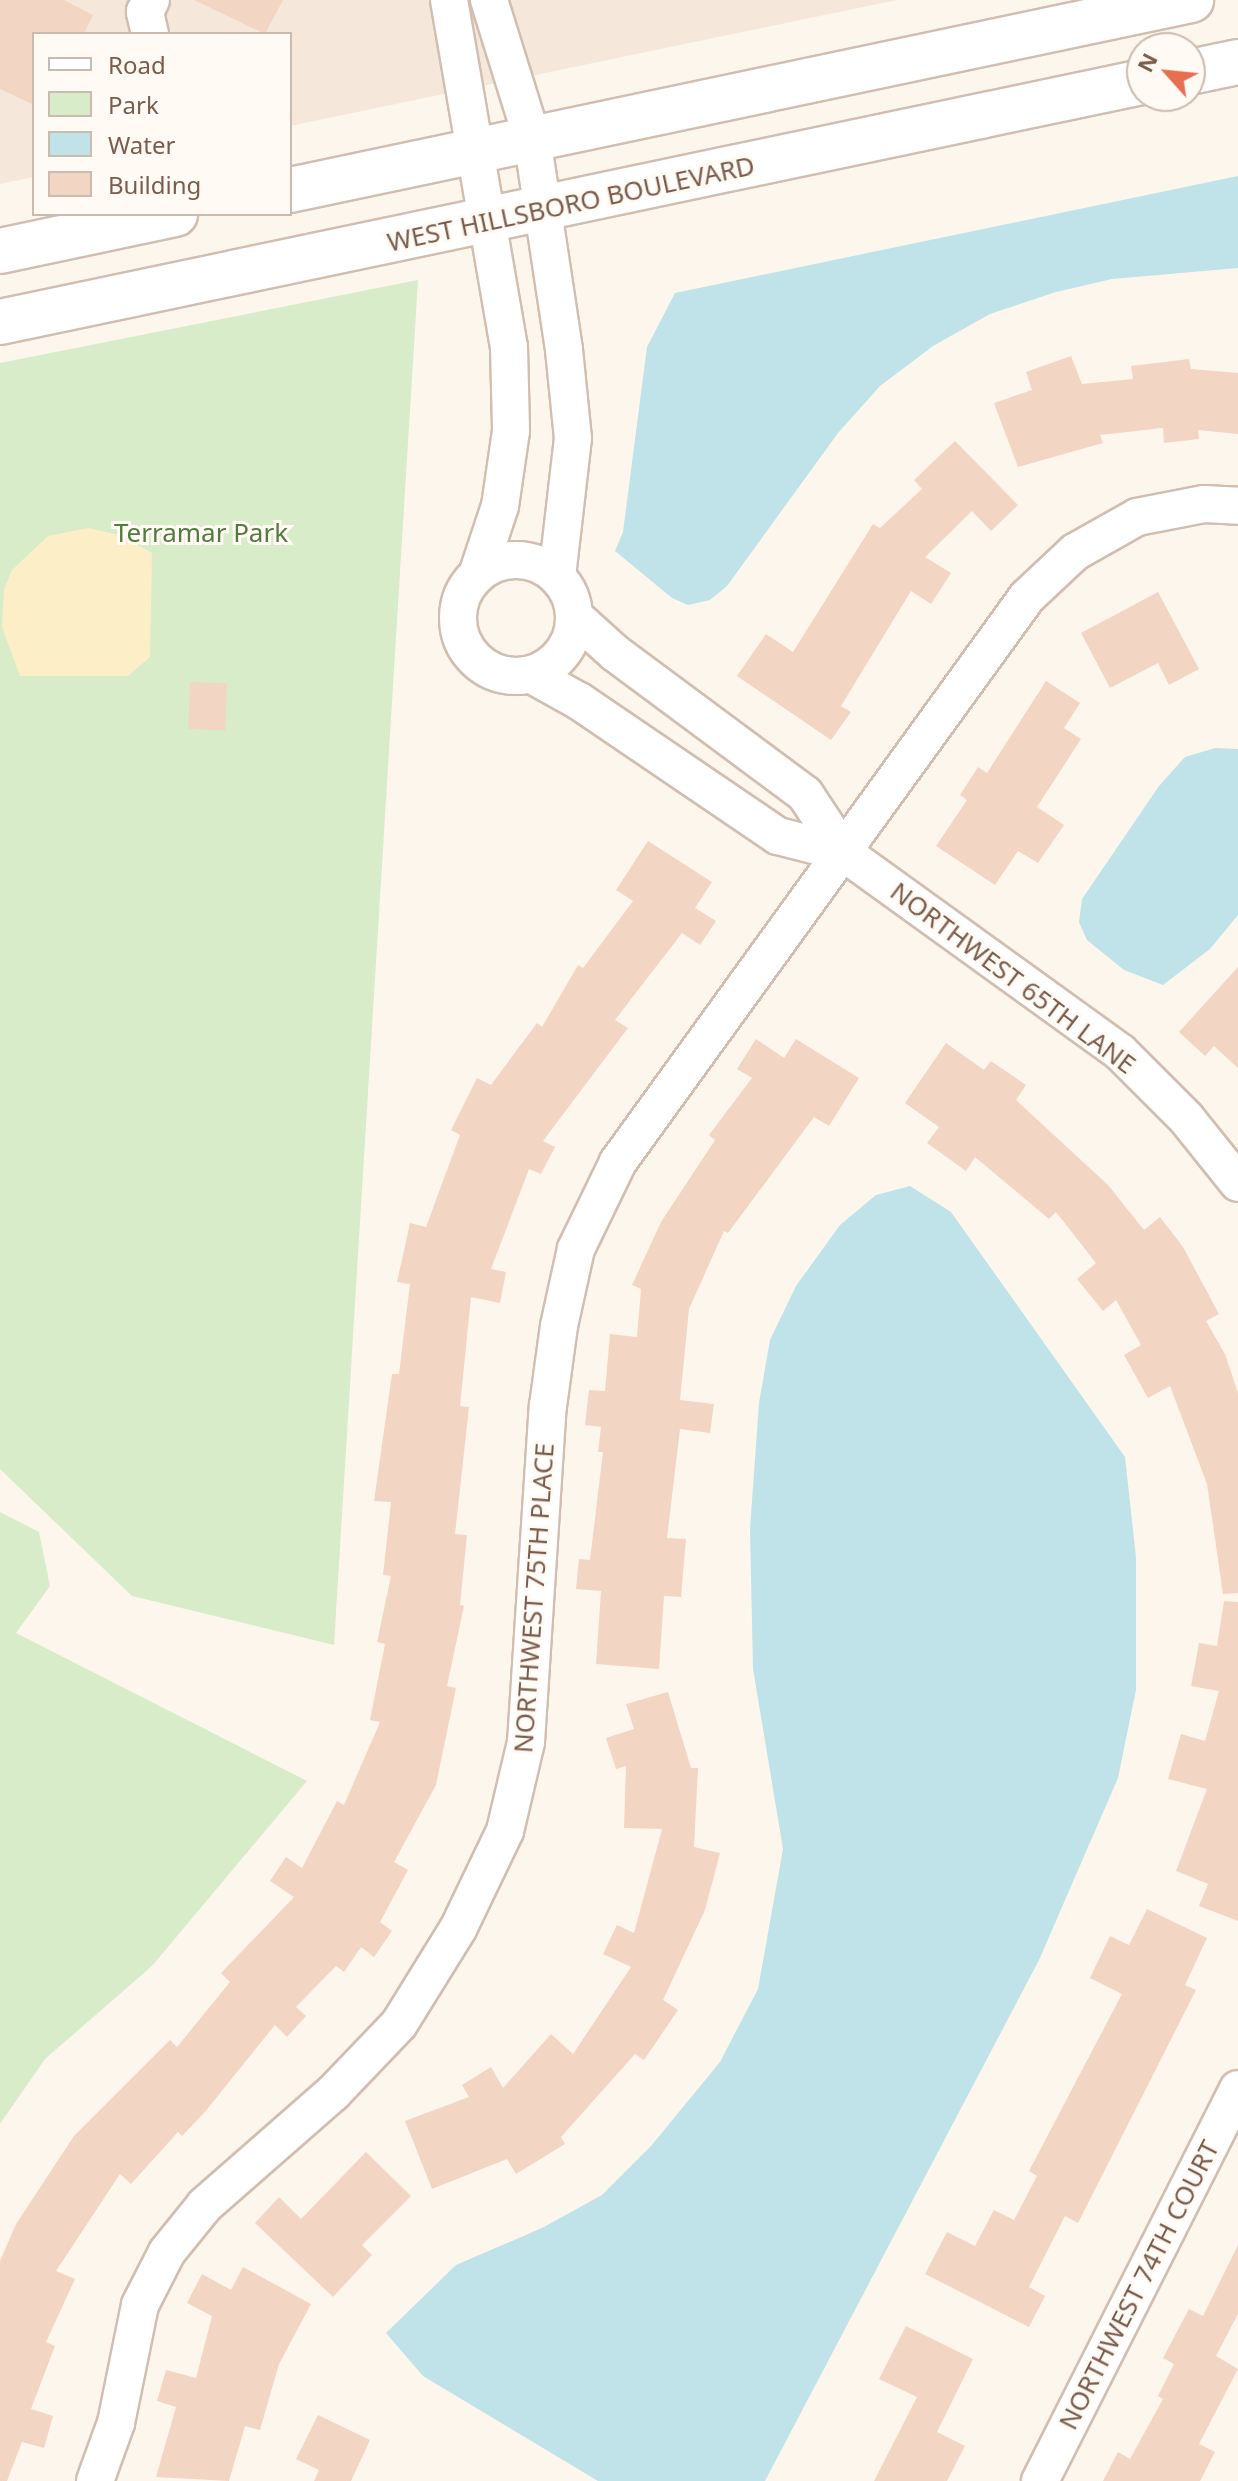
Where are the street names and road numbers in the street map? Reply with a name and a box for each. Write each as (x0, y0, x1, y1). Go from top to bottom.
street label: WEST HILLSBORO BOULEVARD (384, 150, 758, 258)
street label: NORTHWEST 65TH LANE (884, 876, 1142, 1080)
street label: NORTHWEST 75TH PLACE (508, 1442, 560, 1754)
street label: NORTHWEST 74TH COURT (1052, 2135, 1226, 2435)

